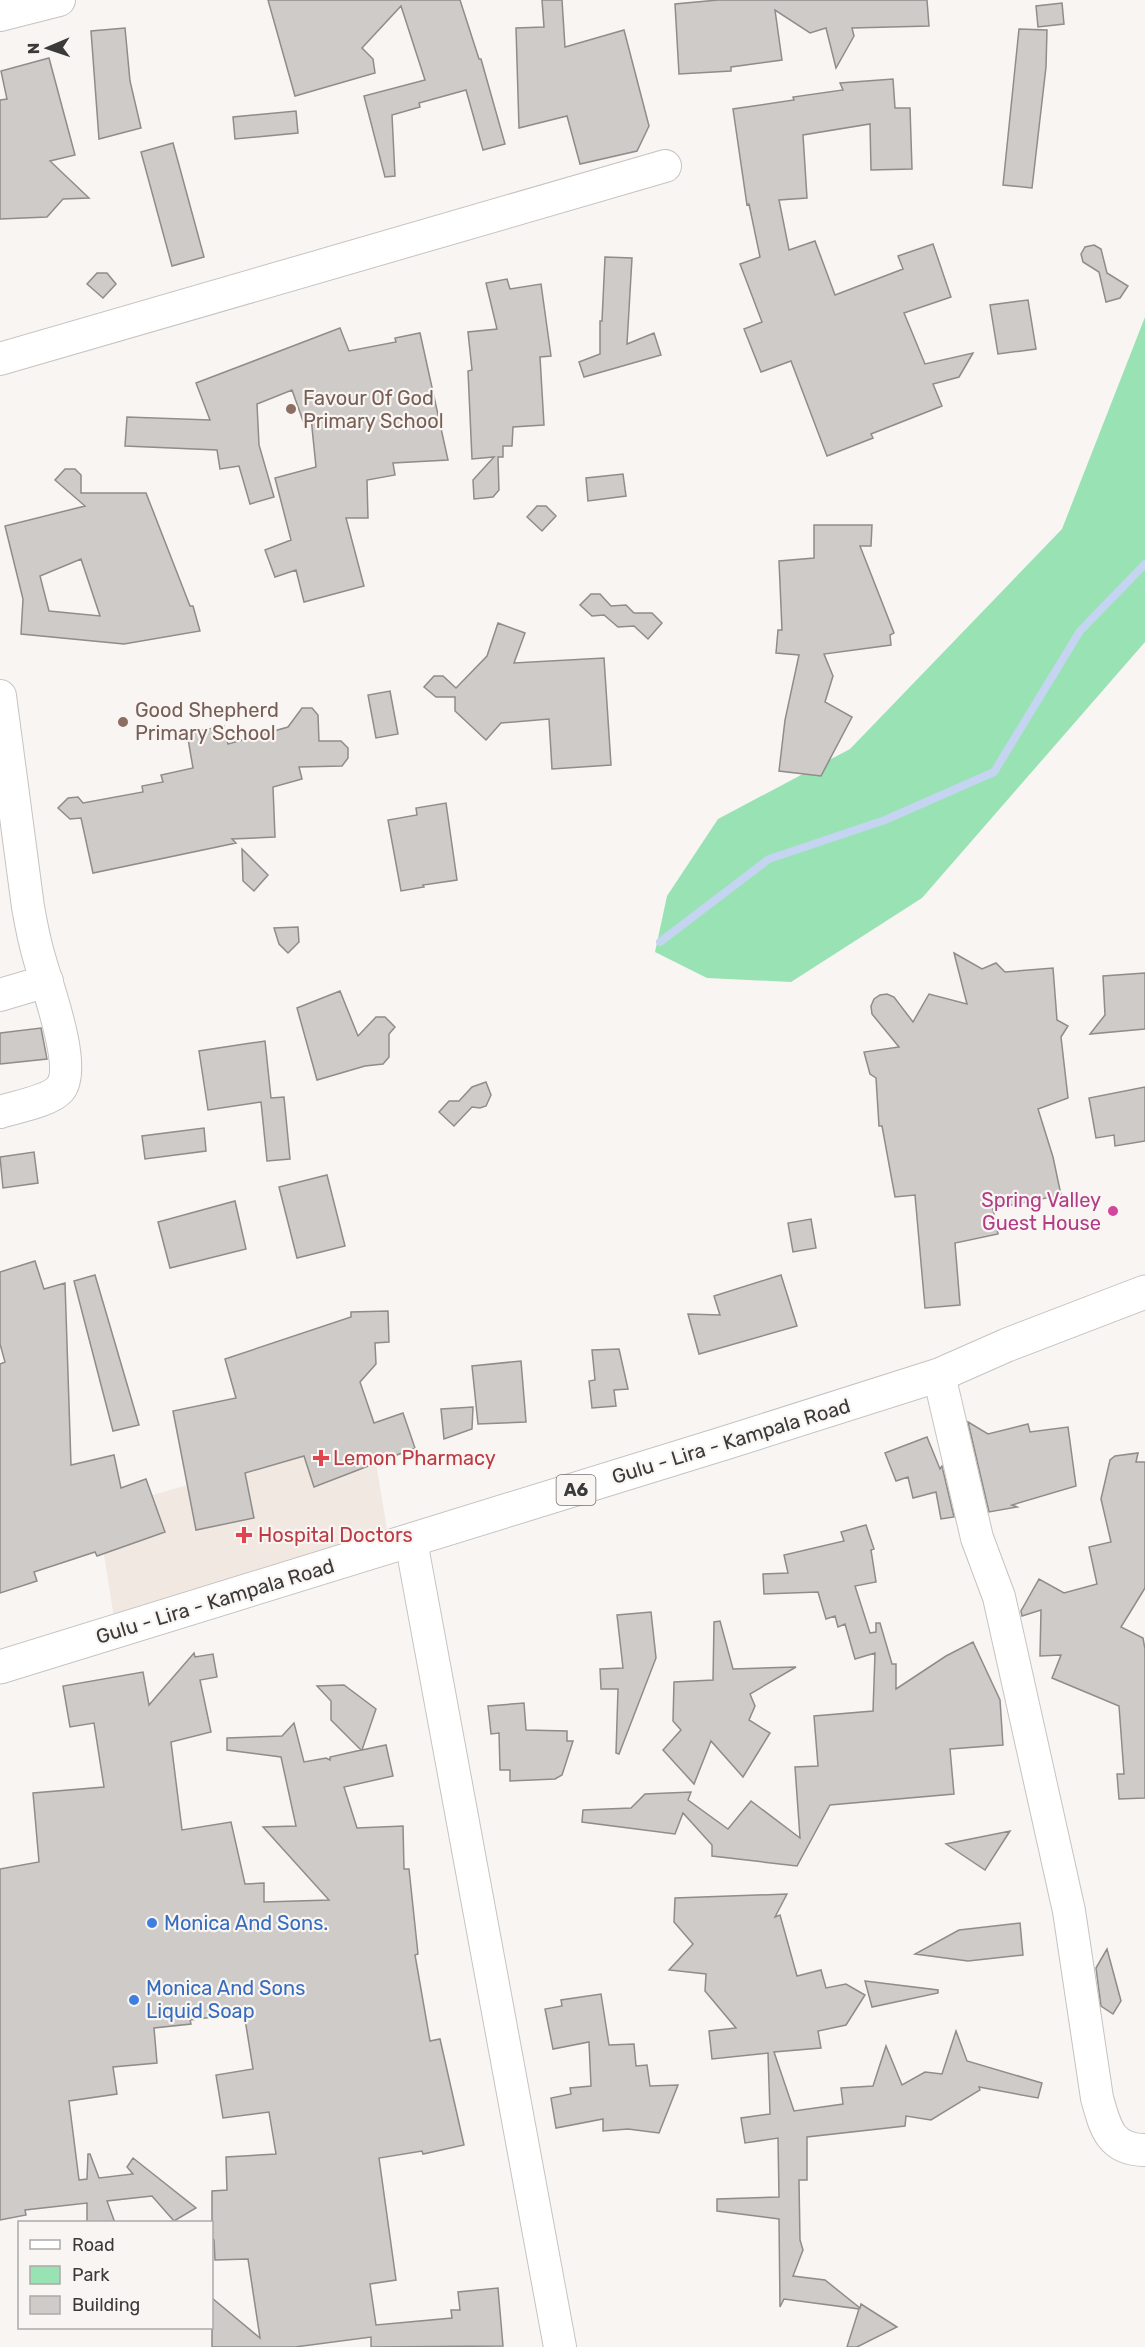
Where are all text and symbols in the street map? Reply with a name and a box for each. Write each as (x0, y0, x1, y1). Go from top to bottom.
north arrow (18, 18, 78, 78)
text: N (24, 42, 43, 55)
place label: Favour Of God Primary School (303, 386, 444, 433)
marker: Favour Of God Primary School (284, 402, 298, 416)
place label: Good Shepherd Primary School (135, 698, 279, 745)
marker: Good Shepherd Primary School (116, 715, 130, 729)
place label: Spring Valley Guest House (981, 1188, 1101, 1235)
marker: Spring Valley Guest House (1106, 1204, 1120, 1218)
street label: Gulu - Lira - Kampala Road (609, 1393, 853, 1489)
place label: Lemon Pharmacy (333, 1446, 496, 1470)
marker: Lemon Pharmacy (314, 1451, 328, 1465)
road number: A6 (556, 1475, 596, 1505)
place label: Hospital Doctors (258, 1523, 413, 1547)
marker: Hospital Doctors (235, 1526, 253, 1544)
street label: Gulu - Lira - Kampala Road (93, 1553, 337, 1649)
place label: Monica And Sons. (164, 1911, 328, 1935)
marker: Monica And Sons. (145, 1916, 159, 1930)
place label: Monica And Sons Liquid Soap (146, 1976, 305, 2023)
marker: Monica And Sons Liquid Soap (127, 1993, 141, 2007)
legend (18, 2221, 213, 2329)
text: Road (72, 2234, 115, 2256)
text: Park (72, 2264, 110, 2286)
text: Building (72, 2294, 140, 2316)

